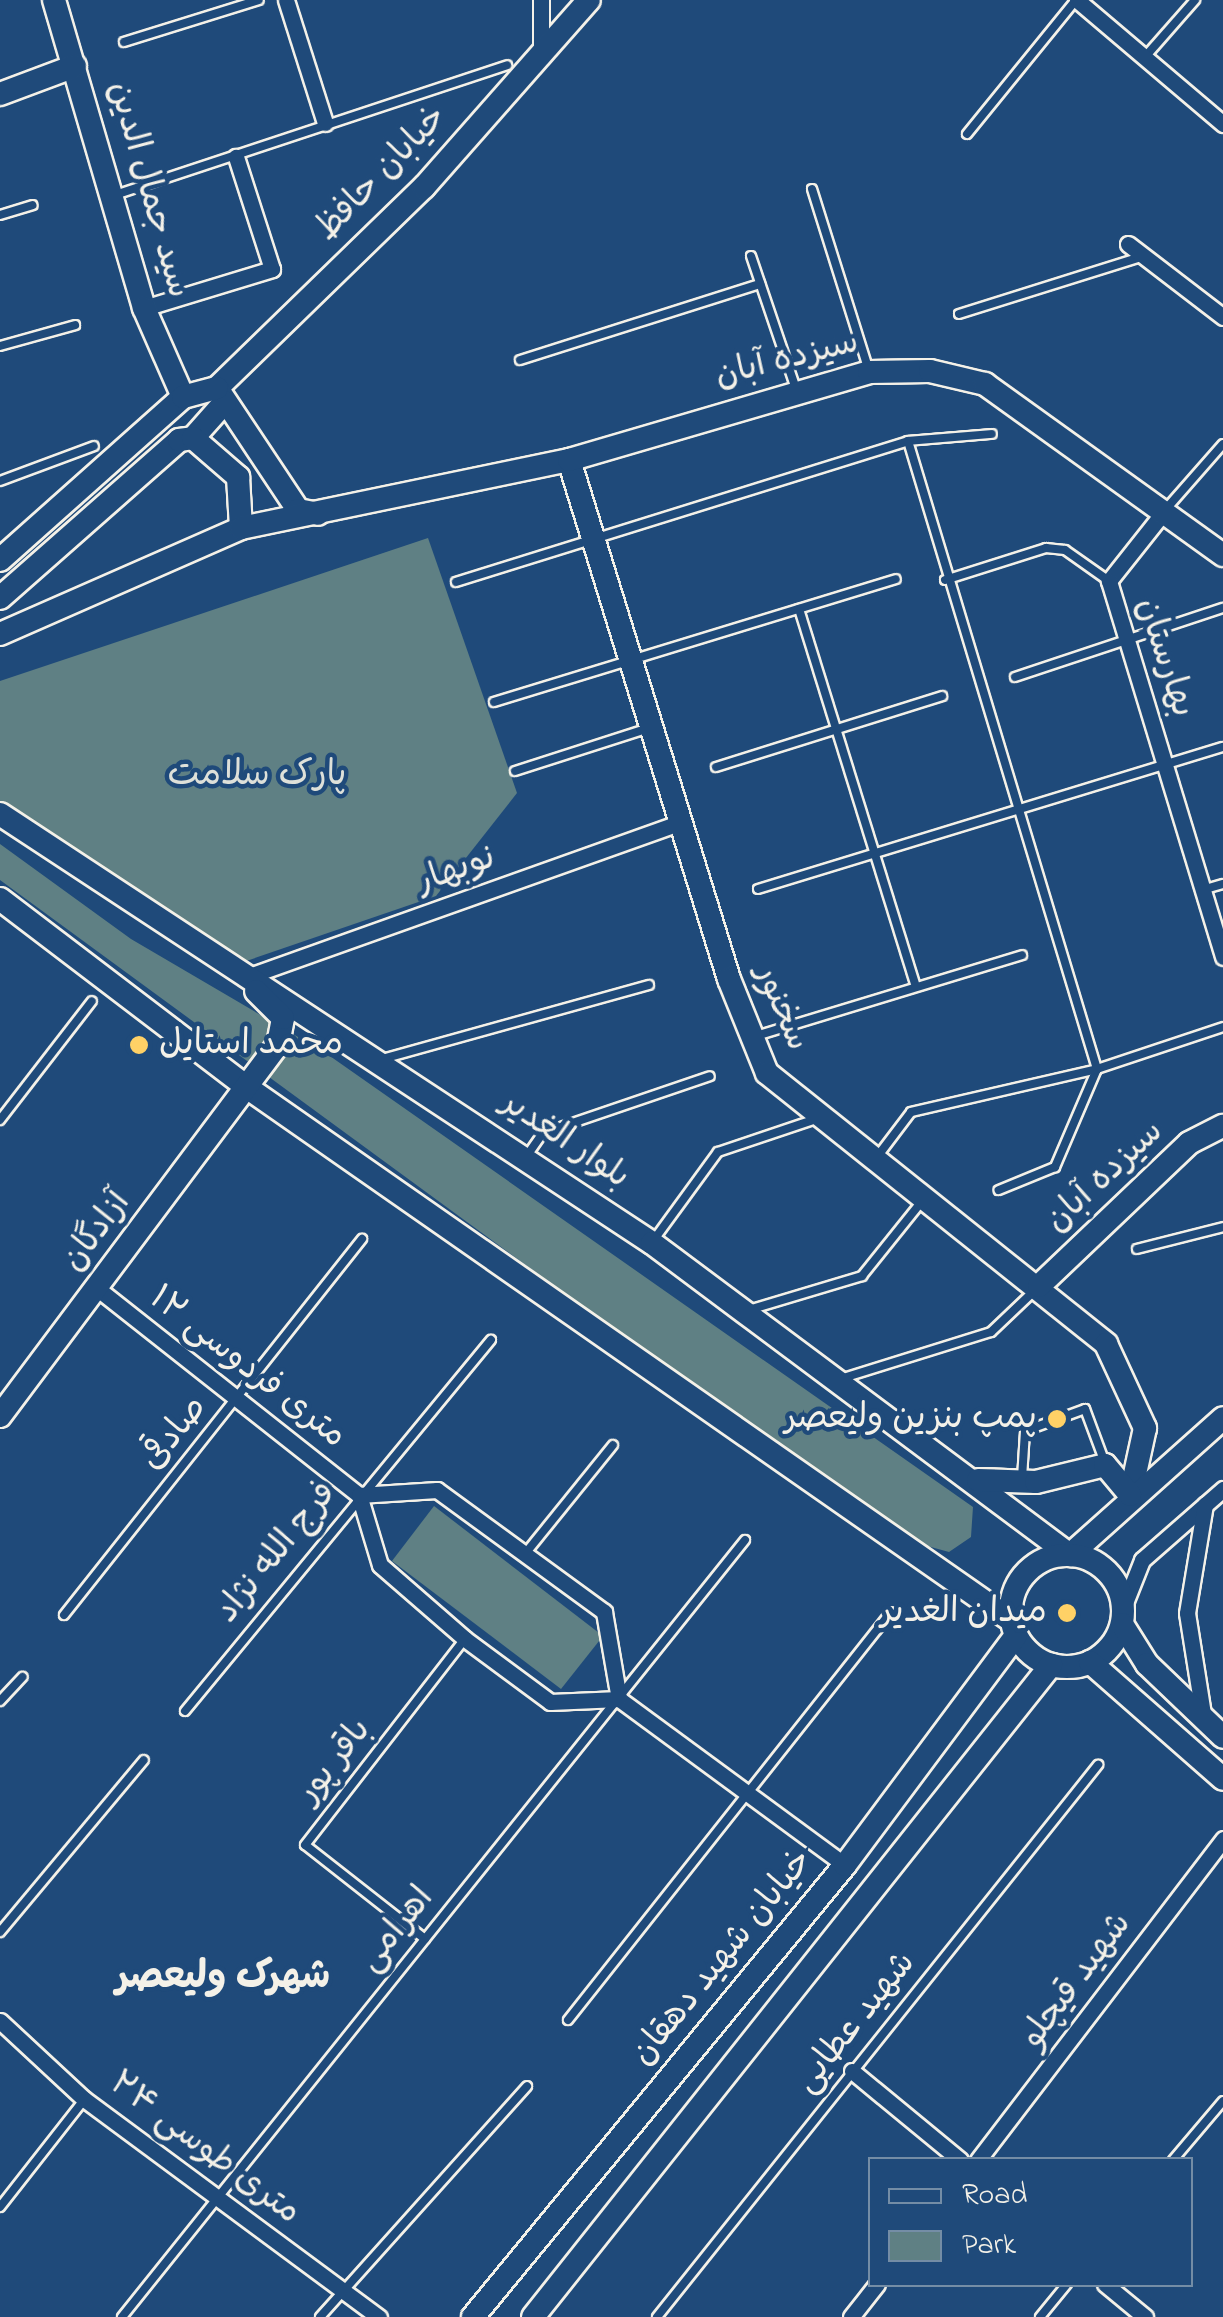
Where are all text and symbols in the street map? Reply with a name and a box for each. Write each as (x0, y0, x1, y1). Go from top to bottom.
street label: سید جمال الدین (97, 77, 199, 303)
street label: خیابان حافظ (307, 97, 457, 251)
street label: سیزده آبان (711, 322, 863, 398)
street label: بهارستان (1125, 593, 1203, 723)
park label: پارک سلامت (168, 755, 346, 797)
street label: نوبهار (411, 837, 501, 905)
street label: سخنور (744, 959, 818, 1057)
place label: محمد استایل (159, 1024, 343, 1066)
marker: محمد استایل (128, 1034, 150, 1056)
street label: بلوار الغدیر (493, 1083, 637, 1199)
street label: سیزده آبان (1037, 1112, 1173, 1242)
street label: آزادگان (53, 1184, 141, 1280)
street label: ۱۲ متری فردوسی (140, 1278, 354, 1458)
street label: صادقی (132, 1388, 218, 1480)
place label: پمپ بنزین ولیعصر (785, 1398, 1037, 1440)
marker: پمپ بنزین ولیعصر (1046, 1408, 1068, 1430)
street label: فرج الله نژاد (207, 1474, 347, 1632)
place label: میدان الغدیر (881, 1592, 1047, 1634)
marker: میدان الغدیر (1056, 1602, 1078, 1624)
street label: باقر پور (289, 1711, 381, 1813)
street label: خیابان شهید دهقان (623, 1841, 823, 2075)
street label: اهرامی (350, 1879, 444, 1981)
street label: شهید قیچلو (1012, 1905, 1142, 2057)
street label: شهید عطایی (786, 1944, 926, 2102)
district label: شهرک ولیعصر (116, 1956, 330, 2002)
street label: ۲۴ متری طوسی (100, 2063, 308, 2235)
legend (868, 2157, 1193, 2287)
text: Road (962, 2174, 1027, 2218)
text: Park (962, 2224, 1016, 2268)

